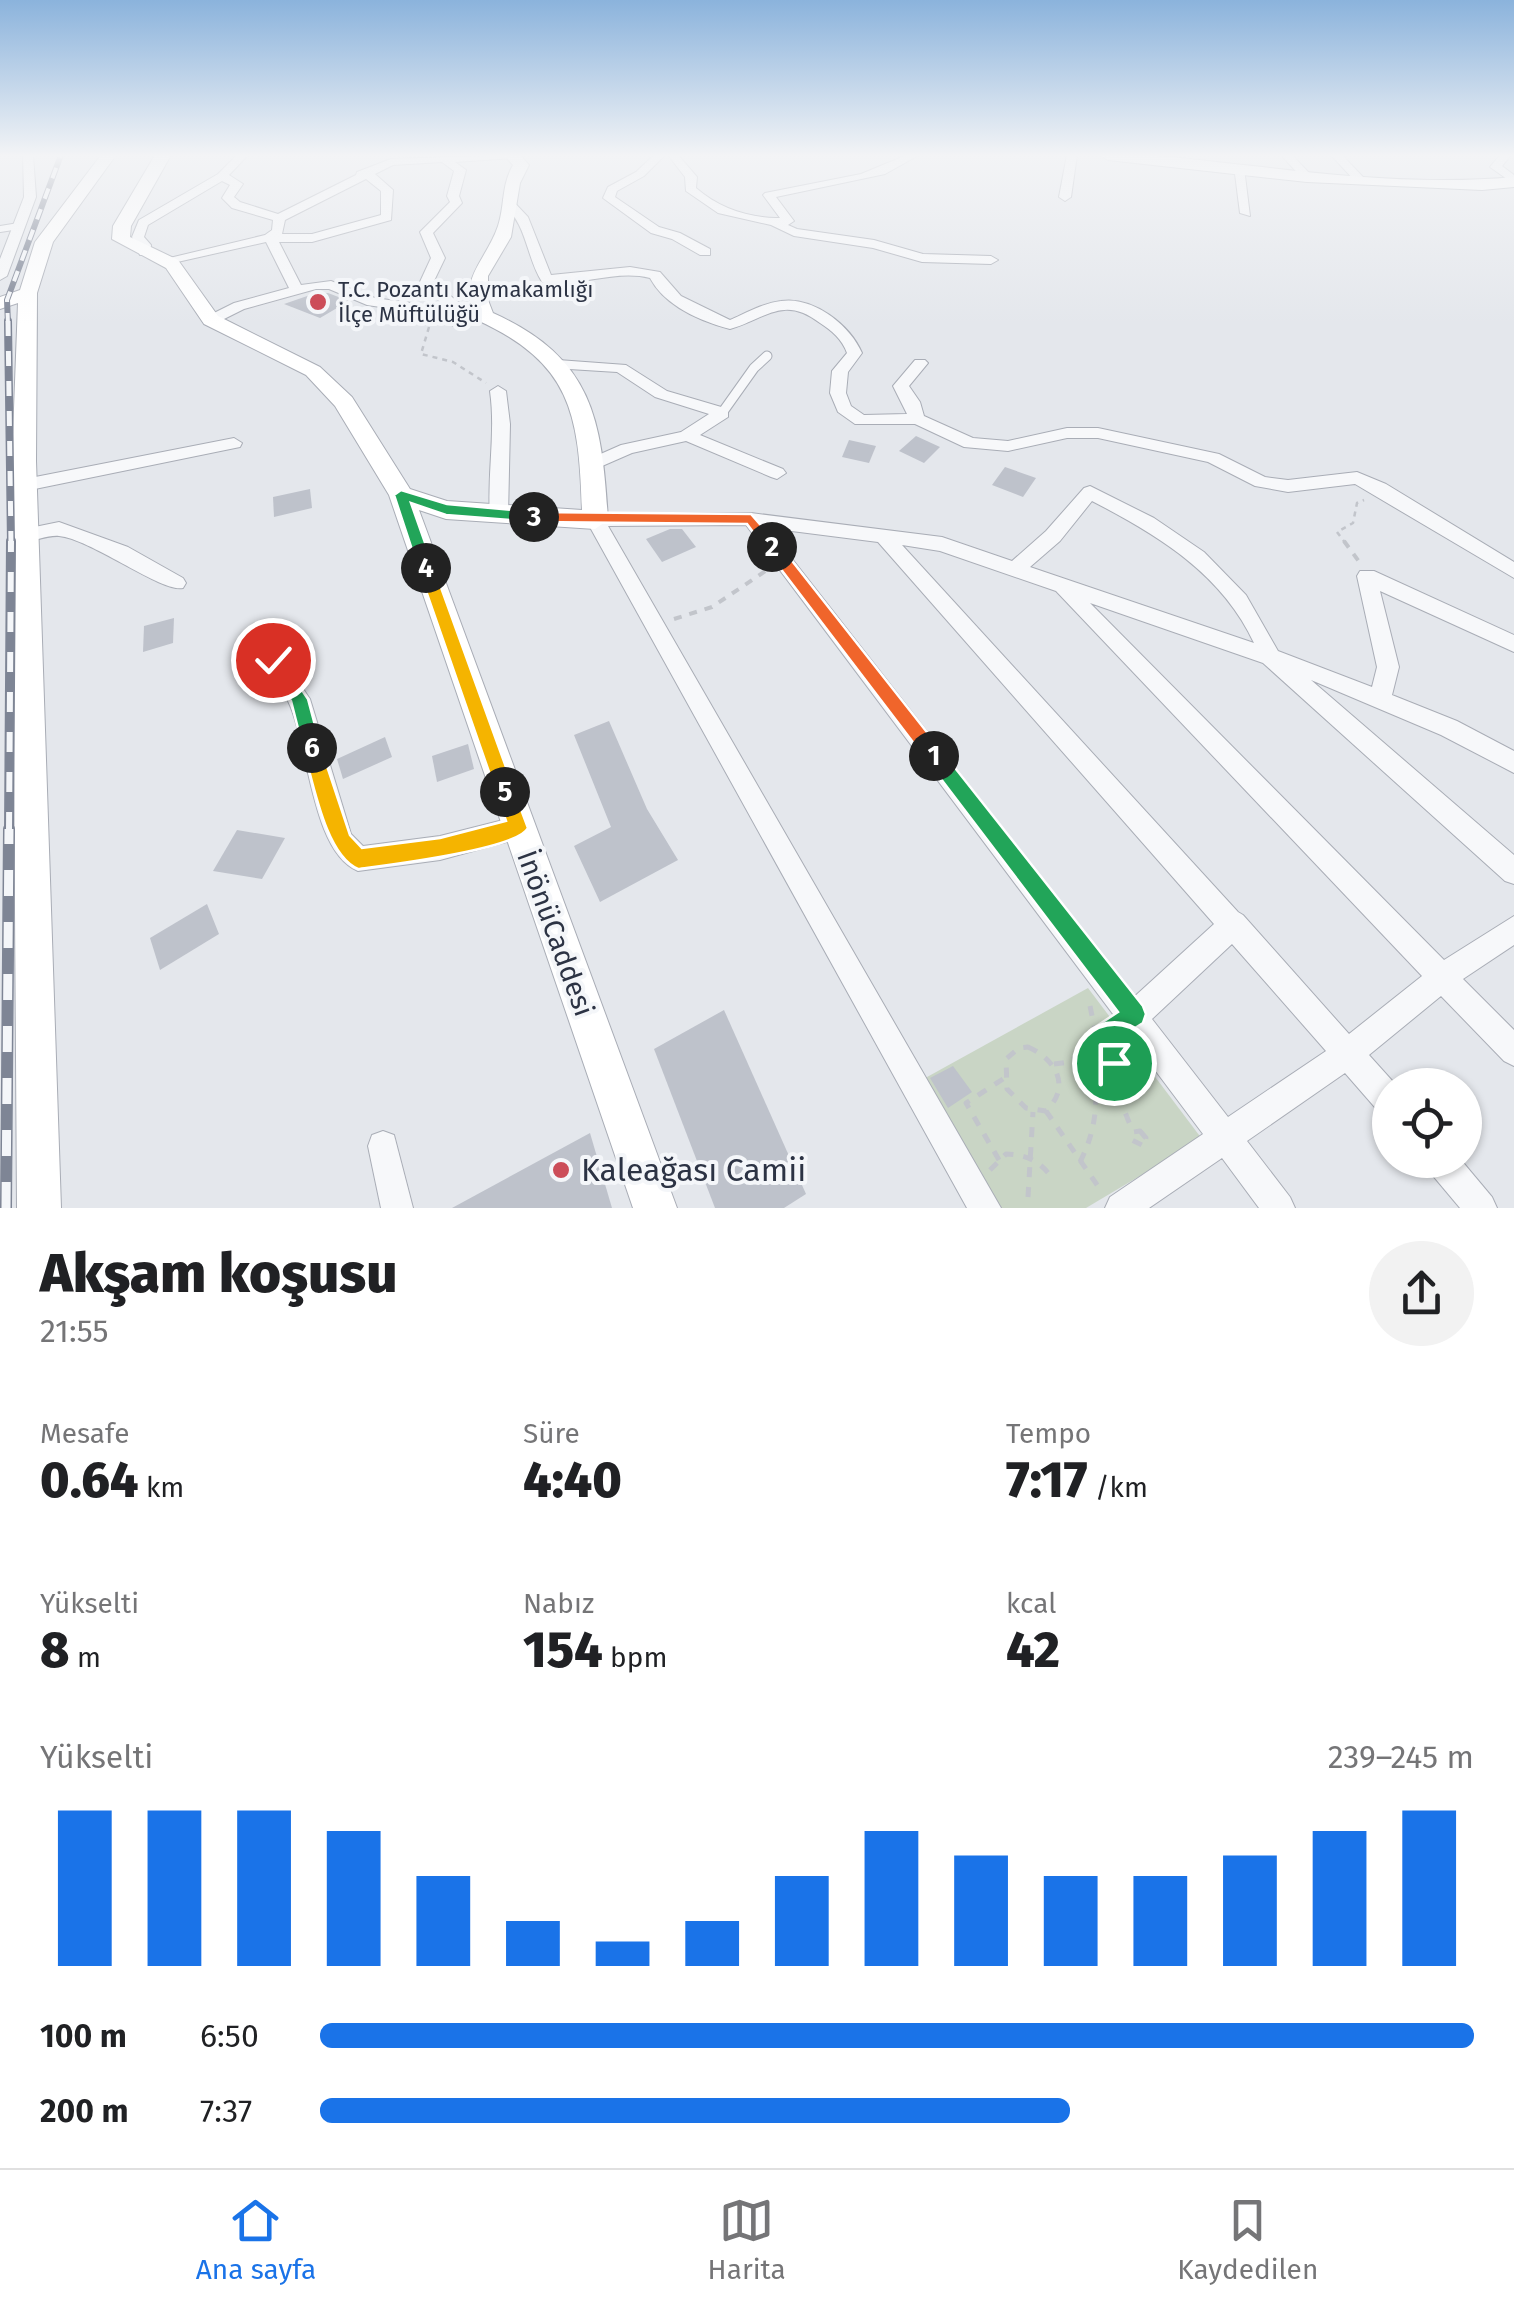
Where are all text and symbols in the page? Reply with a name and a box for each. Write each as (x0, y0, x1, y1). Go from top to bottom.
place label: T.C. Pozantı Kaymakamlığı İlçe Müftülüğü (338, 276, 593, 328)
marker: T.C. Pozantı Kaymakamlığı İlçe Müftülüğü (307, 291, 329, 313)
pin: 3 (509, 492, 559, 542)
text: 3 (527, 500, 541, 533)
pin: 2 (747, 522, 797, 572)
text: 2 (765, 530, 779, 563)
pin: 4 (401, 543, 451, 593)
text: 4 (418, 551, 434, 584)
pin (231, 618, 316, 703)
icon: check (246, 633, 301, 688)
pin: 6 (287, 723, 337, 773)
text: 6 (304, 731, 320, 764)
pin: 1 (909, 731, 959, 781)
text: 1 (928, 739, 941, 772)
pin: 5 (480, 767, 530, 817)
text: 5 (497, 775, 513, 808)
street label: İnönüCaddesi (510, 846, 601, 1021)
pin (1072, 1021, 1157, 1106)
icon: arrive (1087, 1036, 1142, 1091)
map controls (1372, 1068, 1482, 1178)
button: locate (1372, 1068, 1482, 1178)
place label: Kaleağası Camii (581, 1151, 806, 1189)
marker: Kaleağası Camii (550, 1159, 572, 1181)
text: Akşam koşusu (40, 1241, 398, 1307)
button: share (1369, 1241, 1474, 1346)
text: 21:55 (40, 1312, 109, 1350)
text: Mesafe (40, 1417, 129, 1450)
text: Süre (523, 1417, 580, 1450)
text: Tempo (1006, 1417, 1091, 1450)
text: 0.64 (40, 1450, 139, 1510)
text: 4:40 (523, 1450, 622, 1510)
text: 7:17 (1006, 1450, 1088, 1510)
text: km (139, 1471, 184, 1504)
text: /km (1088, 1471, 1148, 1504)
text: Yükselti (40, 1587, 139, 1620)
text: Nabız (523, 1587, 594, 1620)
text: kcal (1006, 1587, 1056, 1620)
text: 8 (40, 1620, 70, 1680)
text: 154 (523, 1620, 603, 1680)
text: 42 (1006, 1620, 1060, 1680)
text: m (70, 1641, 101, 1674)
text: bpm (603, 1641, 667, 1674)
text: Yükselti (40, 1738, 153, 1776)
text: 239–245 m (1328, 1738, 1474, 1776)
text: 100 m (40, 2017, 127, 2055)
text: 6:50 (200, 2017, 259, 2055)
text: 200 m (40, 2092, 129, 2130)
text: 7:37 (200, 2092, 252, 2130)
tab: Ana sayfa (196, 2193, 316, 2286)
tab: Harita (708, 2193, 786, 2286)
tab: Kaydedilen (1177, 2193, 1318, 2286)

